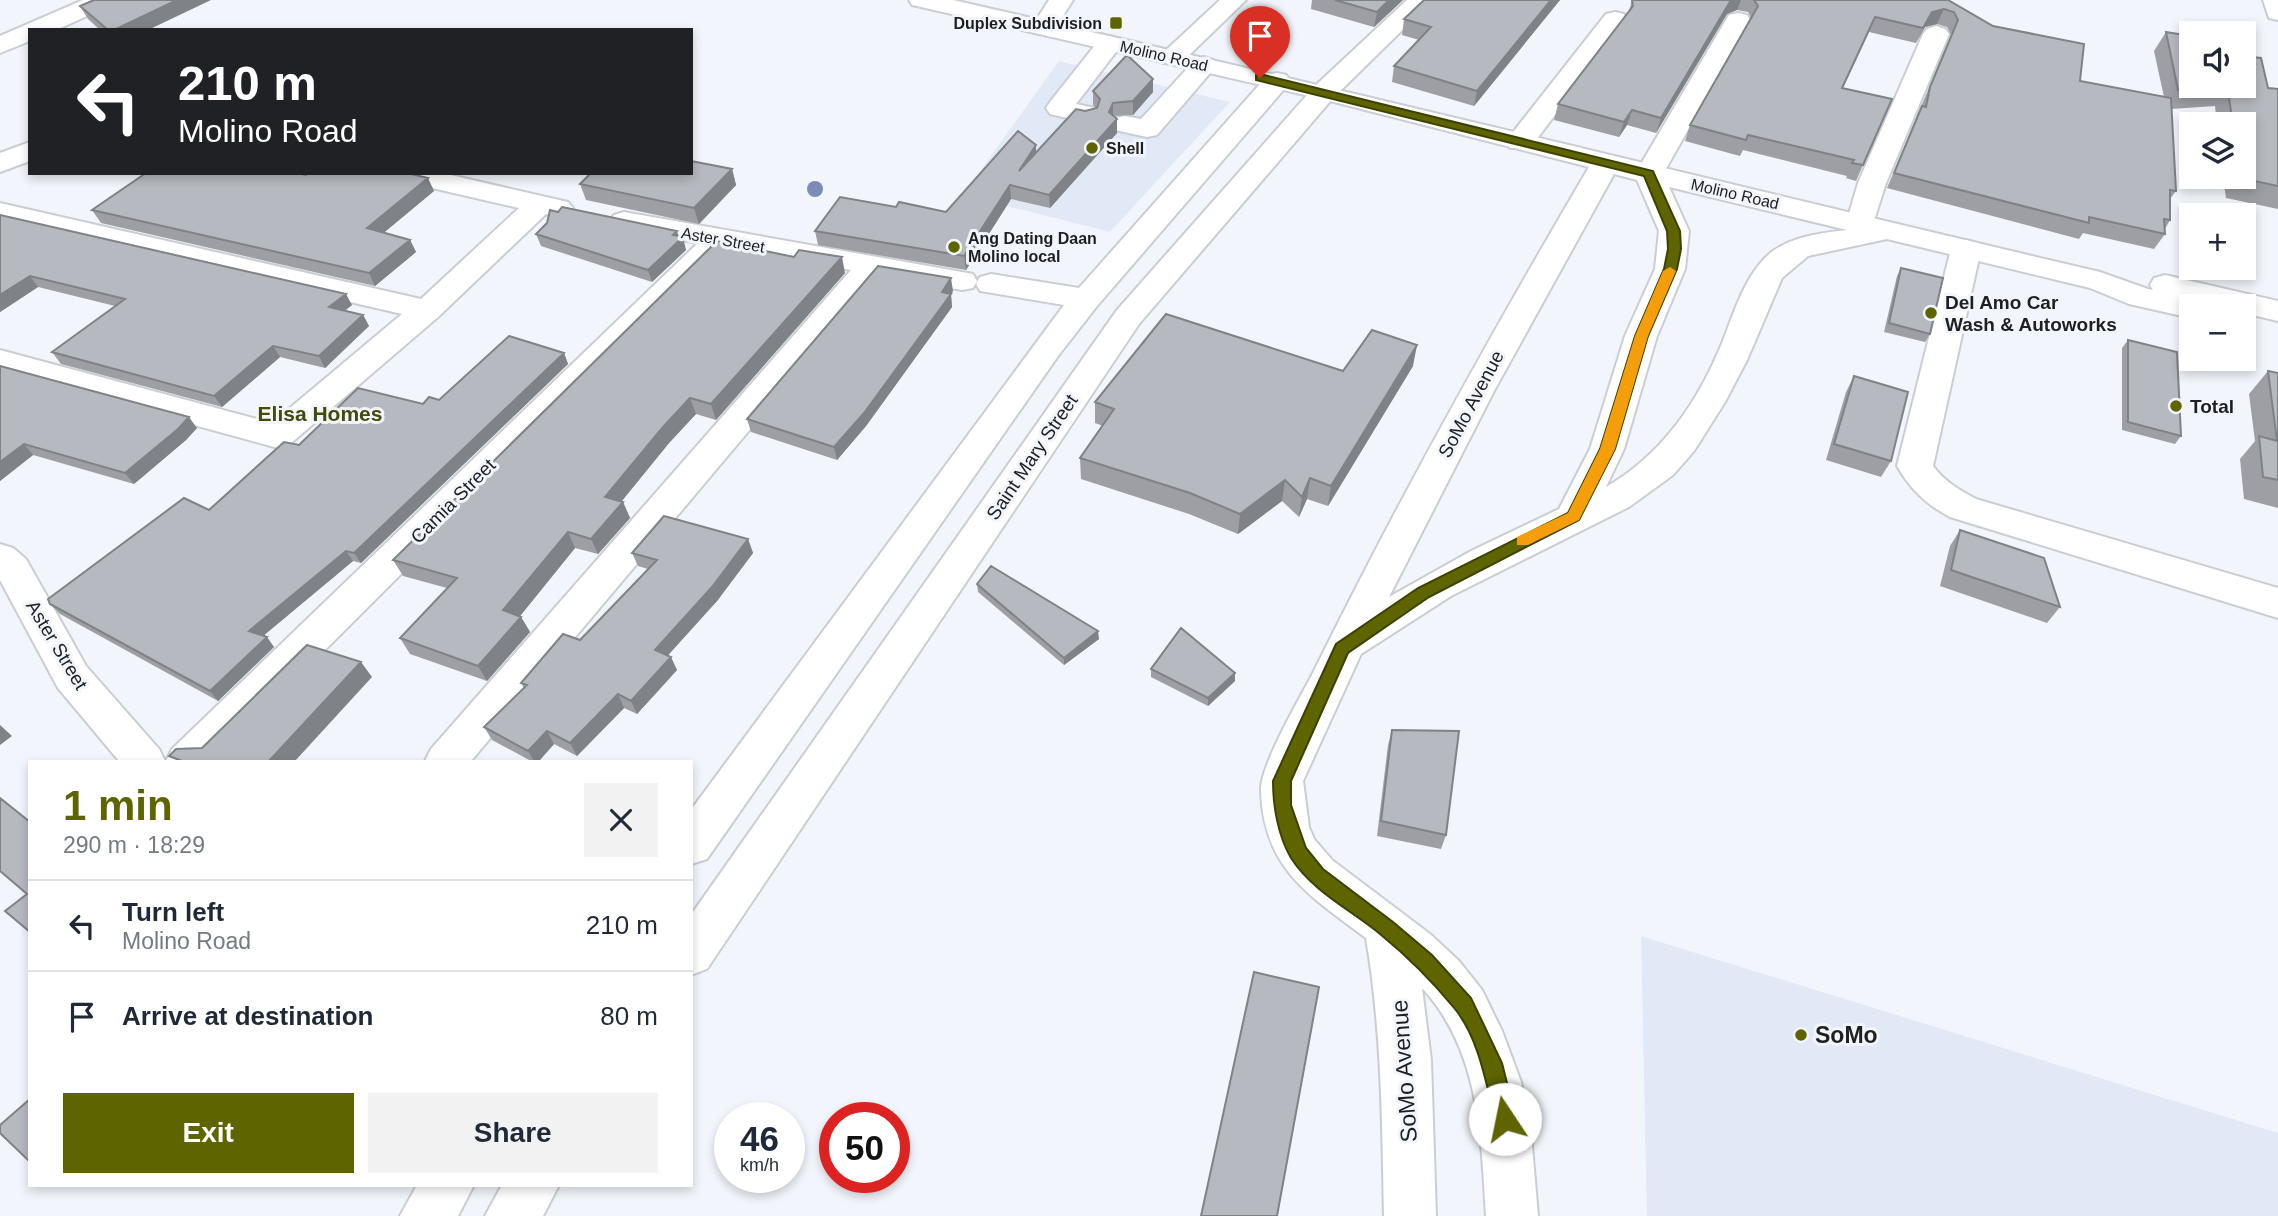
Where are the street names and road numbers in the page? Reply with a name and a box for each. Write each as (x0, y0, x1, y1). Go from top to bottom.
street label: Molino Road (1118, 38, 1210, 74)
street label: Molino Road (1689, 176, 1781, 212)
street label: Aster Street (680, 224, 767, 256)
street label: SoMo Avenue (1434, 347, 1508, 461)
street label: Saint Mary Street (982, 390, 1082, 524)
street label: Camia Street (406, 454, 500, 548)
street label: Aster Street (22, 597, 92, 694)
street label: SoMo Avenue (1386, 999, 1422, 1143)

